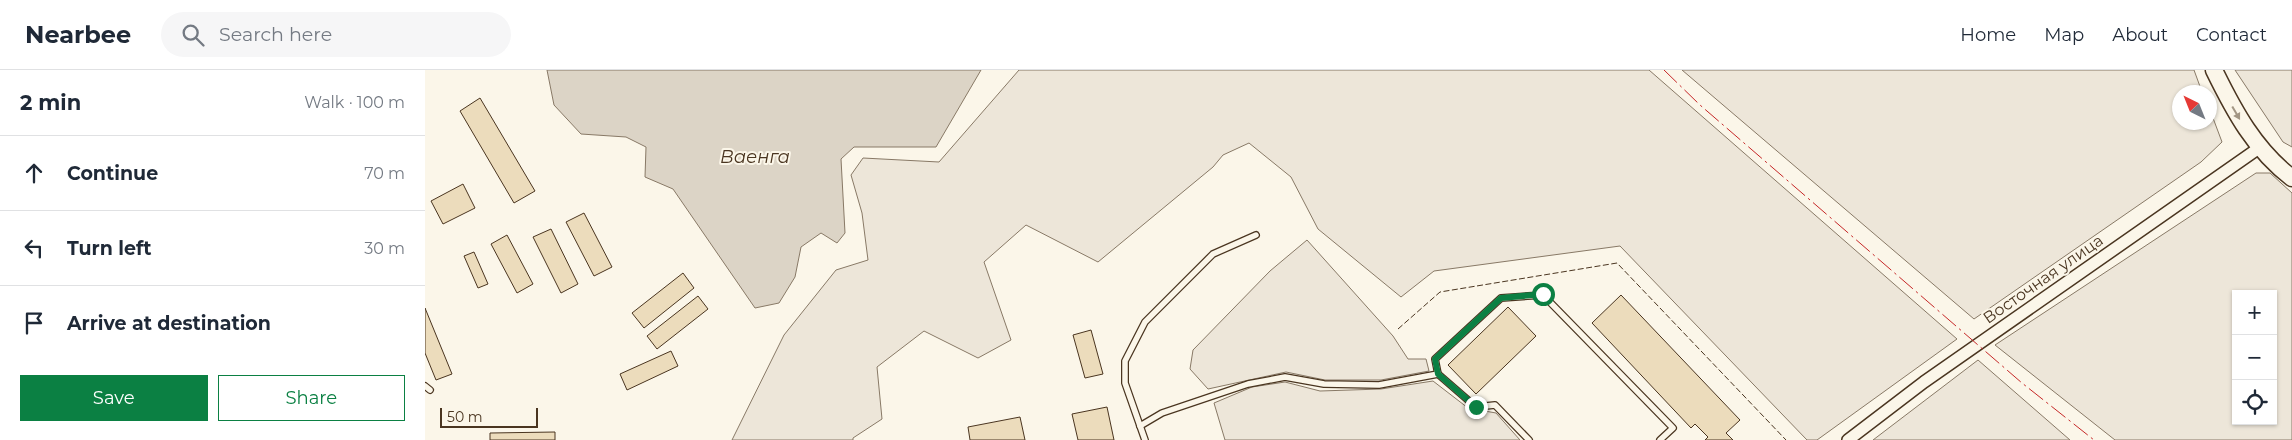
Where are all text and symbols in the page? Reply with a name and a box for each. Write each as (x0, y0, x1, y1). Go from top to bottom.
search box (161, 12, 511, 57)
text: Nearbee (25, 20, 131, 49)
icon: search (179, 21, 207, 49)
text: Search here (219, 23, 332, 46)
text: Home (1960, 24, 2016, 46)
text: Map (2044, 24, 2084, 46)
text: About (2112, 24, 2168, 46)
text: Contact (2196, 24, 2267, 46)
north arrow (2172, 85, 2217, 130)
text: 2 min (20, 90, 81, 115)
text: Walk · 100 m (304, 93, 405, 112)
one-way arrow (2232, 107, 2241, 120)
water label: Ваенга (720, 146, 790, 168)
icon: ahead (20, 159, 48, 187)
text: Continue (67, 162, 158, 185)
text: 70 m (364, 164, 405, 183)
street label: Восточная улица (1979, 231, 2107, 327)
icon: left (20, 234, 48, 262)
text: Turn left (67, 237, 152, 260)
text: 30 m (364, 239, 405, 258)
route start (1532, 283, 1555, 306)
map controls (2232, 290, 2277, 425)
button: + (2232, 290, 2277, 335)
icon: arrive (20, 309, 48, 337)
text: Arrive at destination (67, 312, 271, 335)
button: − (2232, 335, 2277, 380)
button: Save (20, 375, 208, 421)
button: Share (218, 375, 405, 421)
button: locate (2232, 380, 2277, 425)
route end (1465, 396, 1488, 419)
scale bar (440, 405, 537, 428)
text: 50 m (447, 408, 483, 426)

